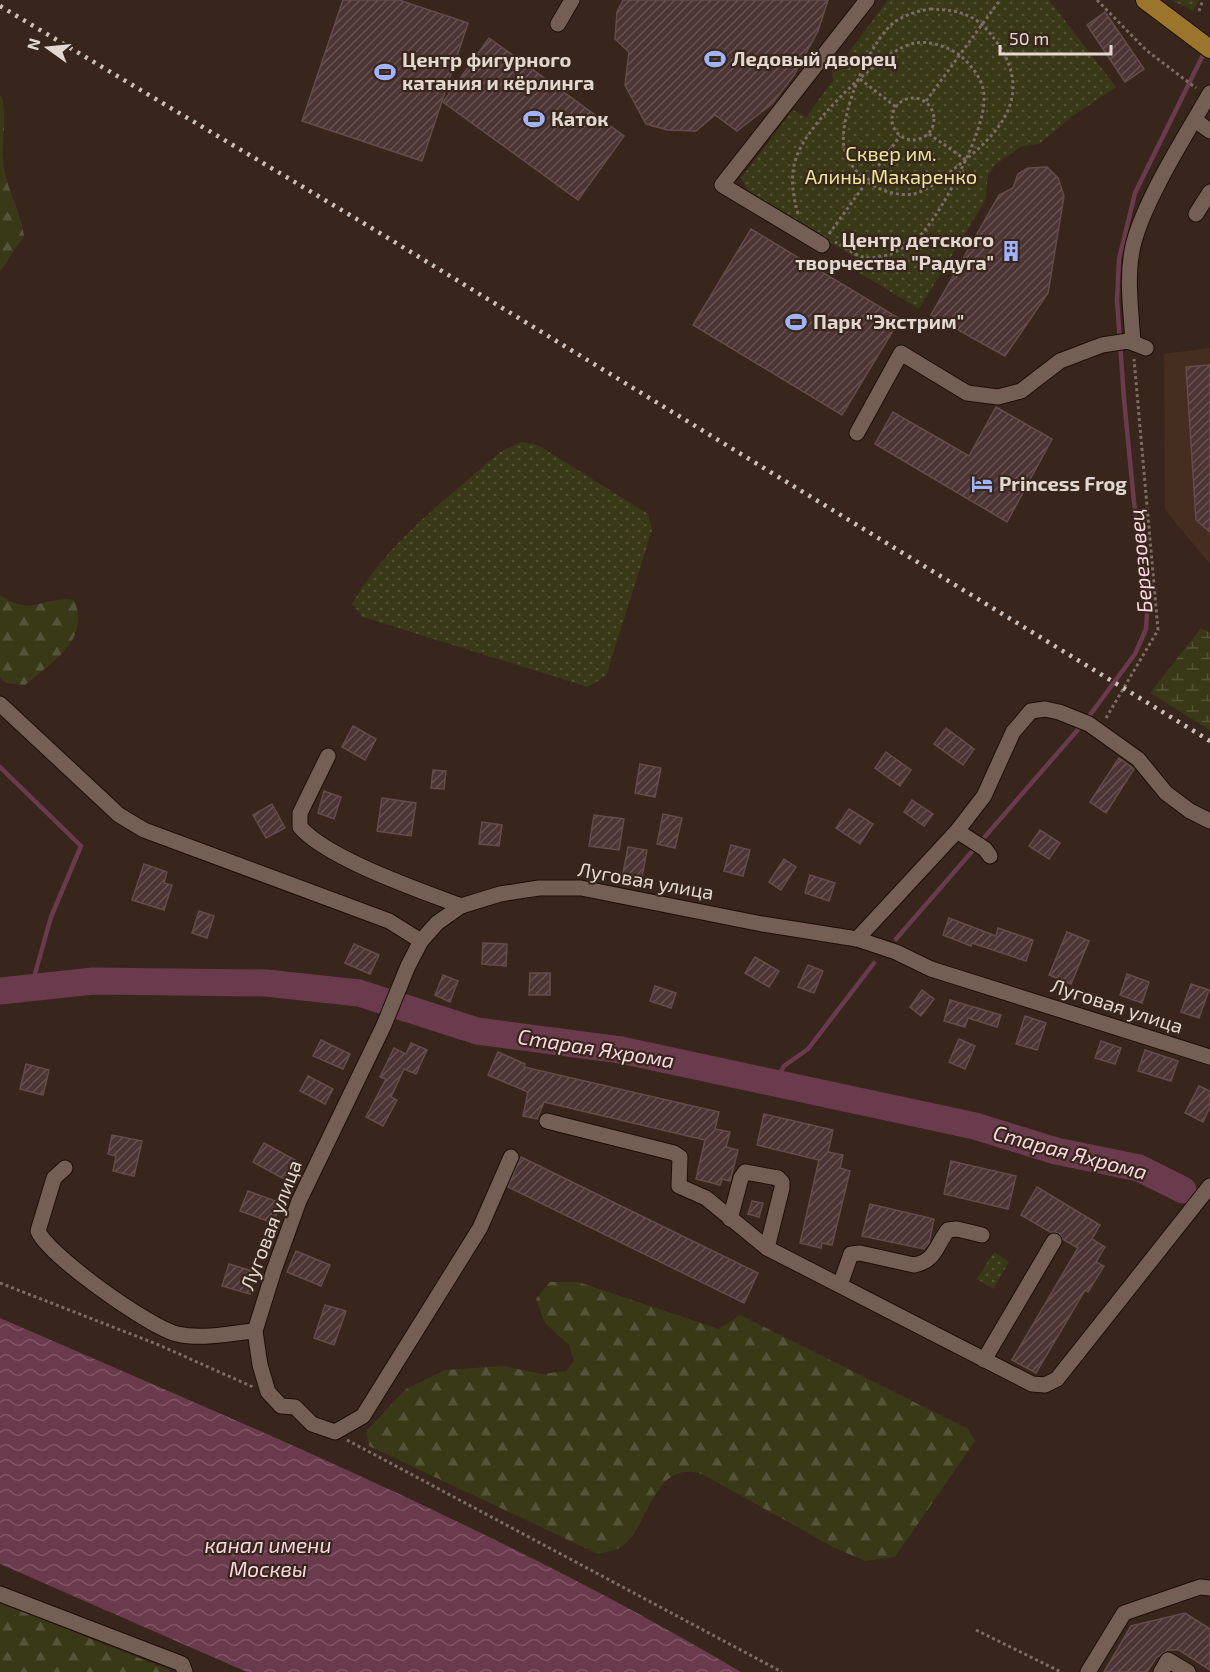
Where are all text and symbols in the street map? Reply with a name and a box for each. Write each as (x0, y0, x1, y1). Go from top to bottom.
north arrow (18, 18, 78, 78)
scale bar (1000, 18, 1111, 56)
text: 50 m (1009, 27, 1049, 49)
text: N (22, 36, 44, 52)
place label: Ледовый дворец (732, 46, 897, 70)
place label: Центр фигурного катания и кёрлинга (402, 47, 594, 94)
sports icon: Ледовый дворец (703, 47, 727, 71)
sports icon: Центр фигурного катания и кёрлинга (373, 60, 397, 84)
place label: Каток (551, 106, 609, 130)
sports icon: Каток (522, 107, 546, 131)
park label: Сквер им. Алины Макаренко (805, 141, 977, 188)
place label: Центр детского творчества "Радуга" (795, 227, 994, 274)
building icon: Центр детского творчества "Радуга" (999, 239, 1023, 263)
place label: Парк "Экстрим" (813, 309, 964, 333)
sports icon: Парк "Экстрим" (784, 310, 808, 334)
place label: Princess Frog (999, 471, 1127, 495)
hotel icon: Princess Frog (970, 472, 994, 496)
water label: Березовец (1122, 508, 1157, 614)
street label: Луговая улица (576, 856, 716, 905)
street label: Луговая улица (1048, 972, 1186, 1039)
water label: Старая Яхрома (516, 1023, 676, 1072)
water label: Старая Яхрома (991, 1119, 1150, 1184)
street label: Луговая улица (234, 1156, 307, 1293)
water label: канал имени Москвы (205, 1532, 331, 1581)

